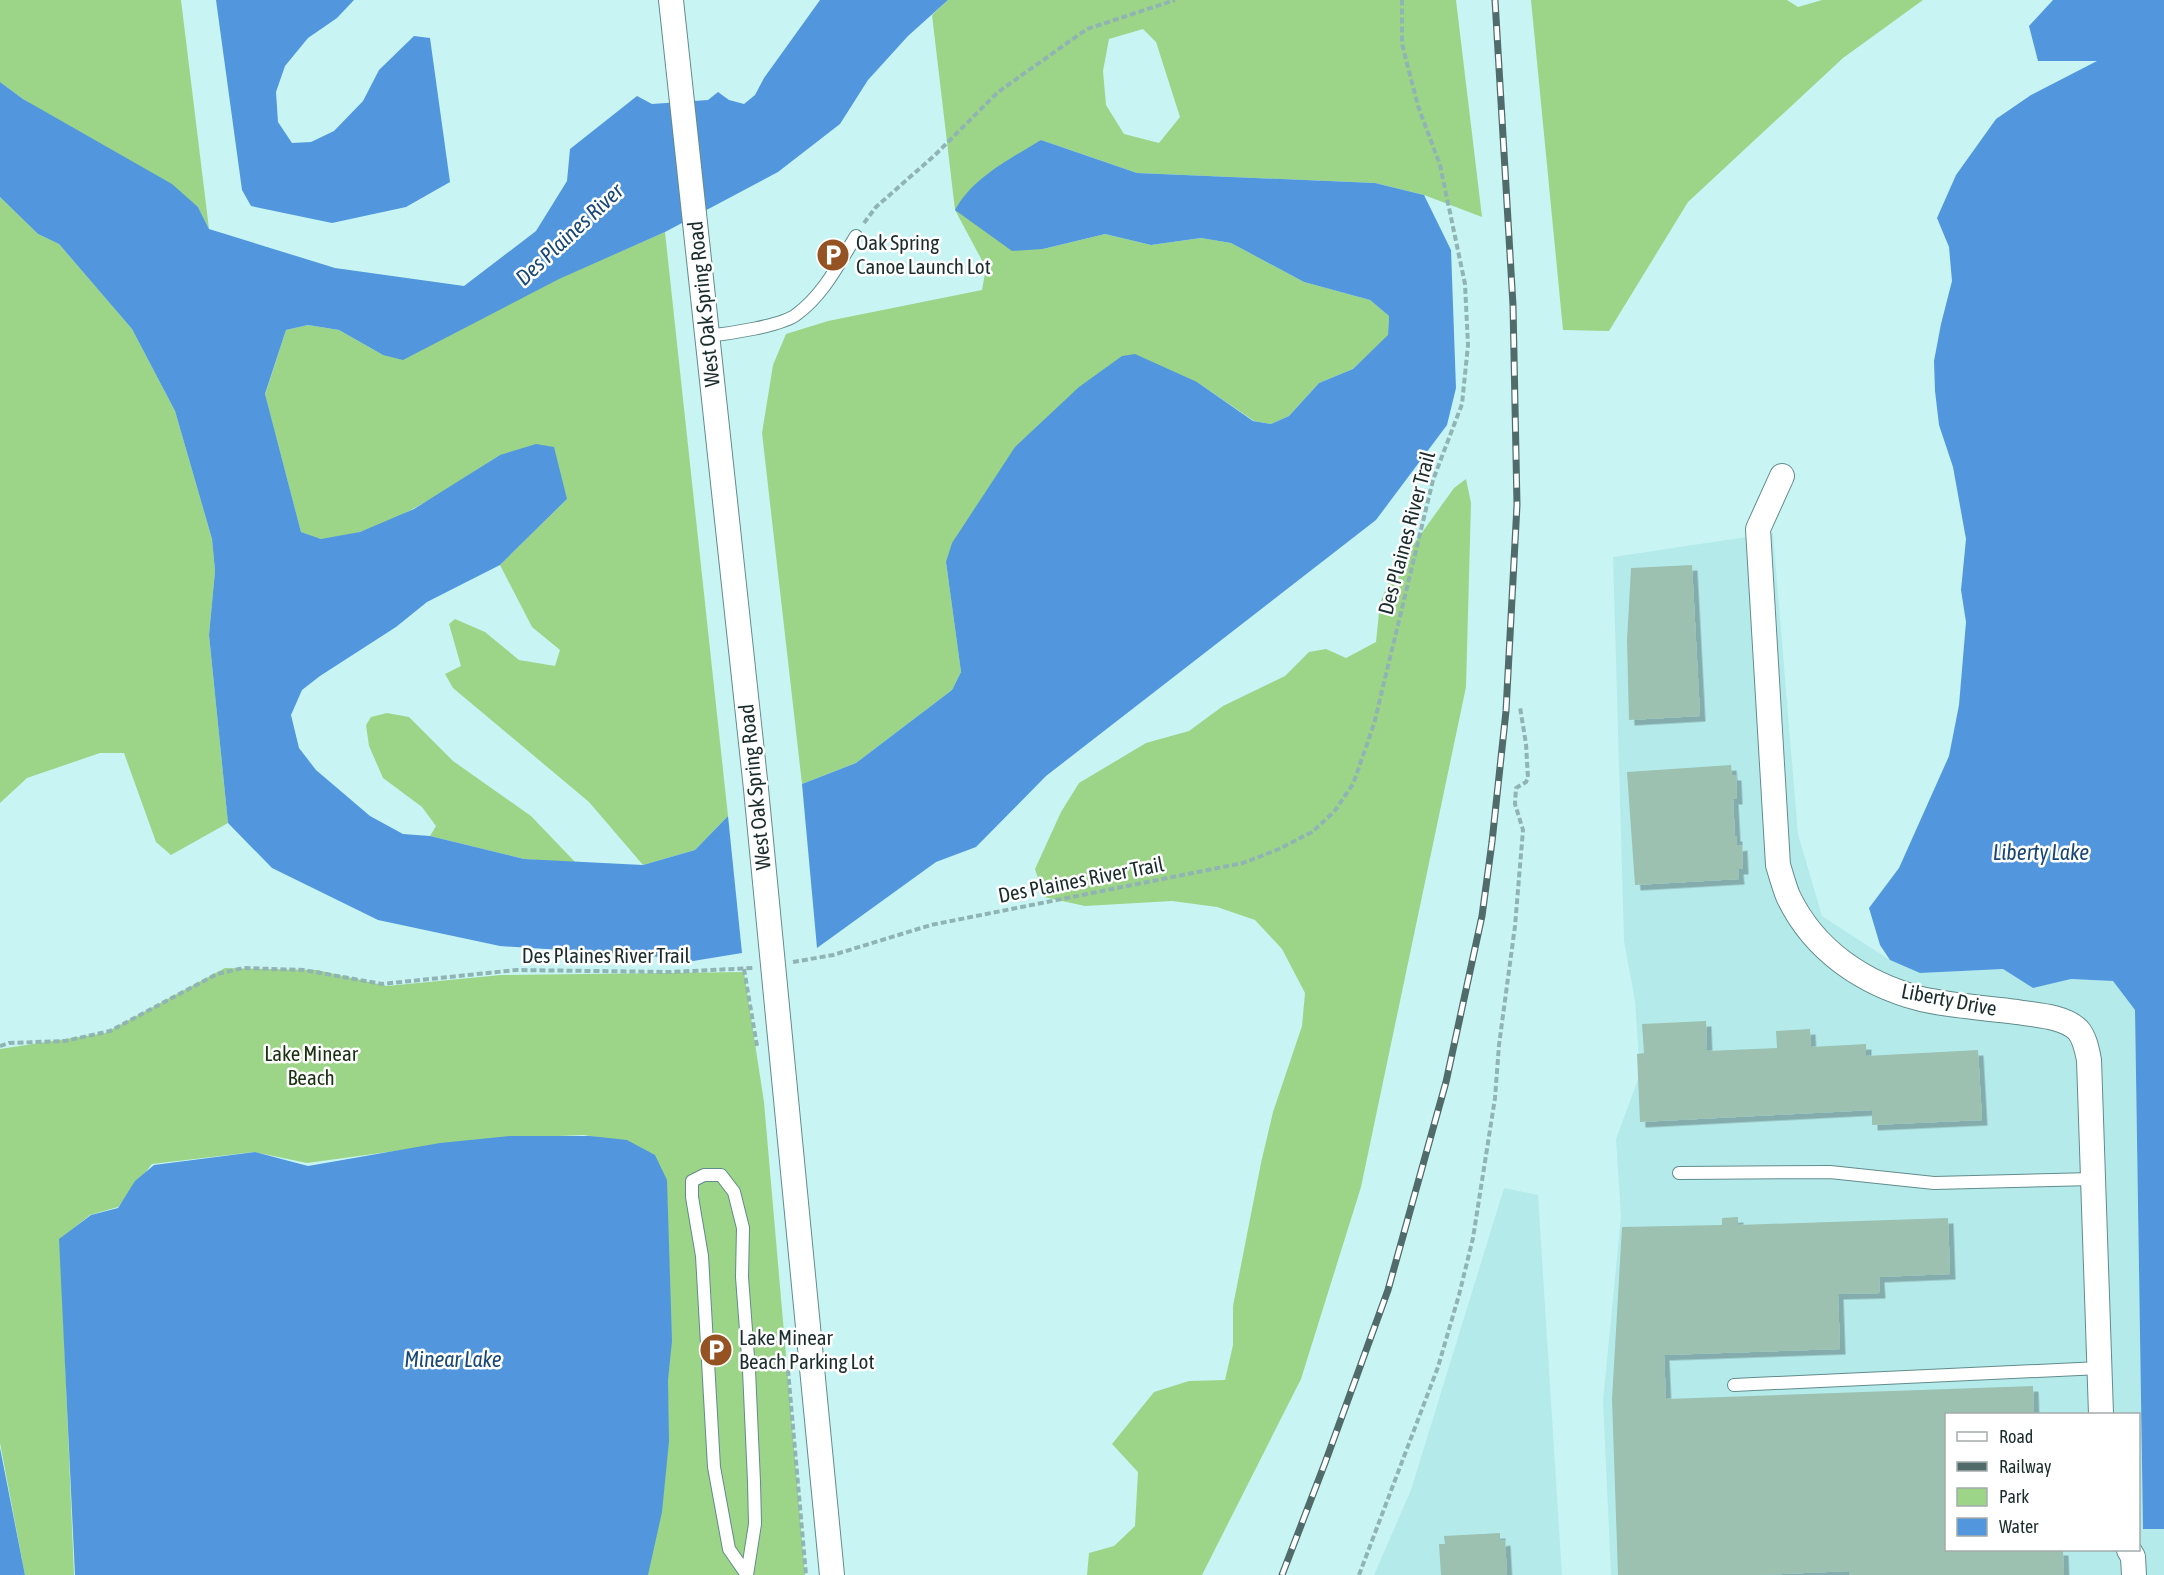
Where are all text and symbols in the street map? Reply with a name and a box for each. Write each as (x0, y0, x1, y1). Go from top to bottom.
water label: Des Plaines River (510, 177, 629, 290)
street label: West Oak Spring Road (682, 220, 724, 388)
place label: Oak Spring Canoe Launch Lot (856, 230, 991, 278)
parking icon: Oak Spring Canoe Launch Lot (815, 237, 851, 273)
street label: Des Plaines River Trail (1373, 448, 1440, 617)
street label: West Oak Spring Road (733, 703, 775, 871)
water label: Liberty Lake (1993, 839, 2089, 865)
street label: Des Plaines River Trail (996, 851, 1166, 907)
street label: Des Plaines River Trail (522, 943, 691, 967)
street label: Liberty Drive (1899, 978, 1999, 1020)
park label: Lake Minear Beach (264, 1041, 359, 1089)
place label: Lake Minear Beach Parking Lot (739, 1325, 875, 1373)
parking icon: Lake Minear Beach Parking Lot (698, 1332, 734, 1368)
water label: Minear Lake (404, 1346, 502, 1372)
legend (1945, 1413, 2140, 1551)
text: Road (1999, 1426, 2033, 1447)
text: Railway (1999, 1456, 2051, 1477)
text: Park (1999, 1486, 2029, 1507)
text: Water (1999, 1516, 2039, 1537)

